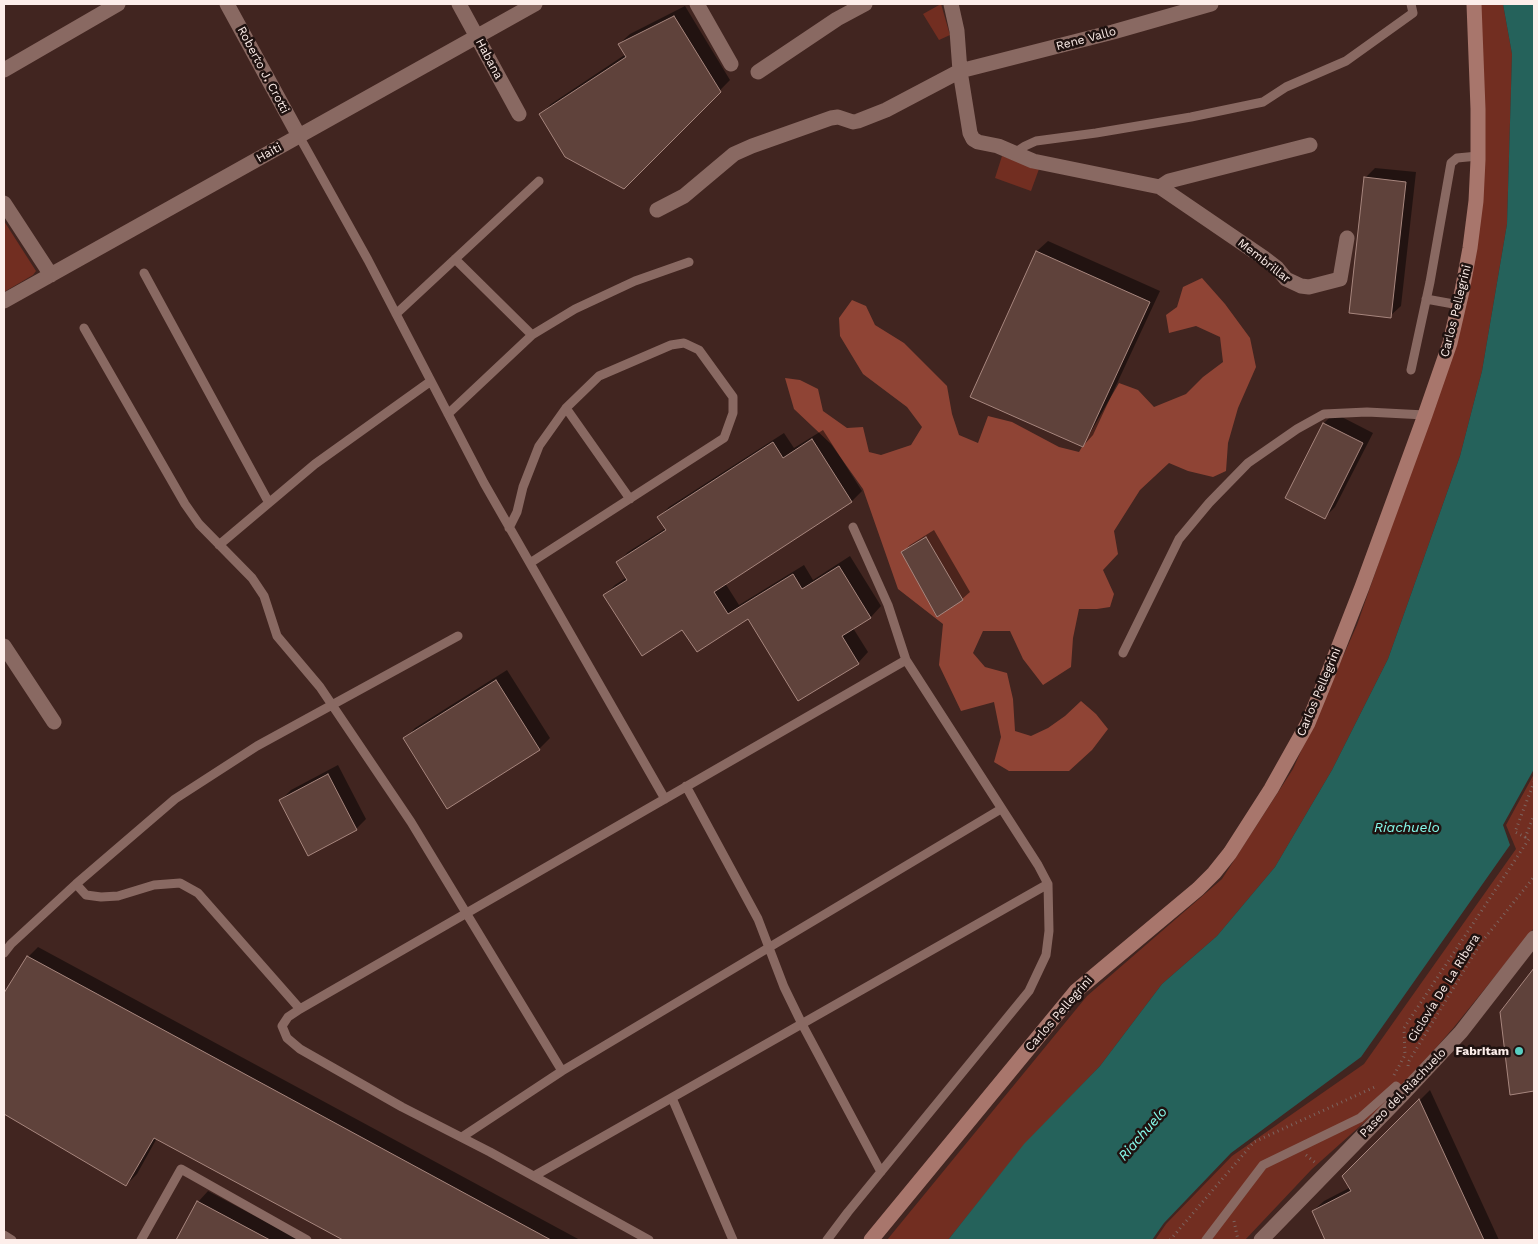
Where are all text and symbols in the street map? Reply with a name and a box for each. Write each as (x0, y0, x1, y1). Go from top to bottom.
street label: Roberto J. Crotti (234, 24, 292, 116)
street label: Rene Vallo (1054, 24, 1118, 54)
street label: Habana (472, 36, 506, 82)
street label: Haiti (254, 140, 284, 166)
street label: Membrillar (1235, 236, 1293, 286)
street label: Carlos Pellegrini (1438, 263, 1474, 359)
street label: Carlos Pellegrini (1294, 646, 1344, 738)
water label: Riachuelo (1374, 820, 1440, 836)
street label: Ciclovía De La Ribera (1405, 932, 1483, 1044)
street label: Carlos Pellegrini (1023, 974, 1095, 1054)
place label: Fabritam (1455, 1044, 1509, 1058)
marker: Fabritam (1513, 1045, 1525, 1057)
street label: Paseo del Riachuelo (1357, 1046, 1449, 1140)
water label: Riachuelo (1115, 1104, 1171, 1164)

